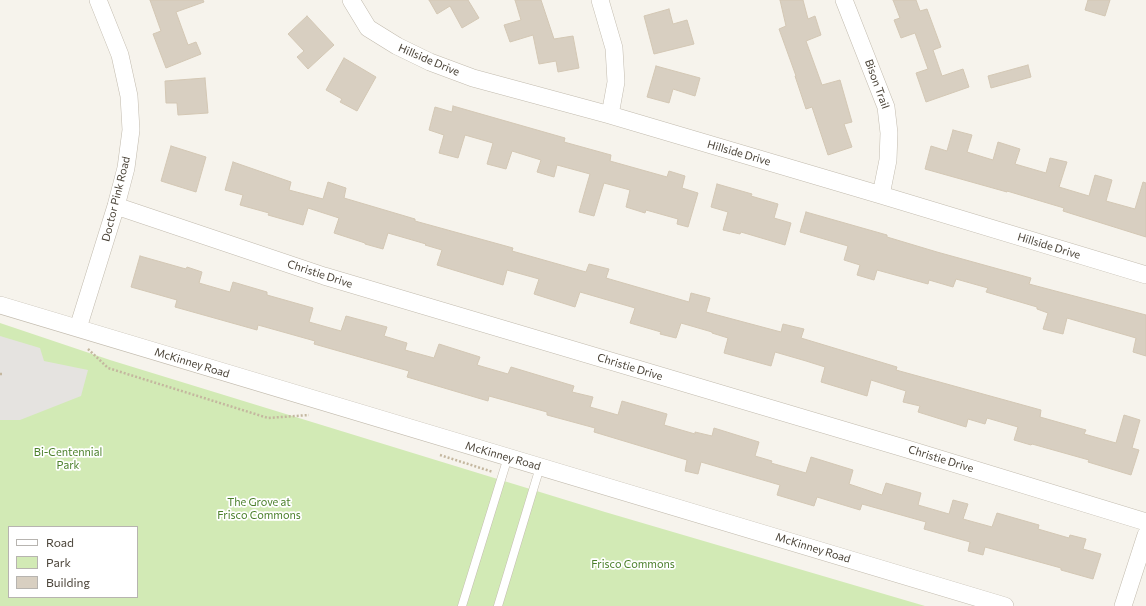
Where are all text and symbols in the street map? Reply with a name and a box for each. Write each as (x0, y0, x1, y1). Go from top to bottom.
street label: Hillside Drive (396, 41, 462, 79)
street label: Bison Trail (862, 57, 892, 111)
street label: Hillside Drive (706, 138, 772, 168)
street label: Doctor Pink Road (99, 155, 133, 243)
street label: Hillside Drive (1016, 230, 1082, 262)
street label: Christie Drive (286, 257, 354, 291)
street label: McKinney Road (153, 345, 231, 381)
street label: Christie Drive (596, 351, 664, 383)
street label: McKinney Road (464, 439, 542, 473)
street label: Christie Drive (907, 443, 975, 475)
park label: Bi-Centennial Park (34, 445, 102, 471)
park label: The Grove at Frisco Commons (217, 495, 301, 521)
legend (8, 526, 138, 598)
street label: McKinney Road (774, 530, 852, 566)
text: Road (46, 535, 74, 549)
text: Park (46, 555, 71, 569)
park label: Frisco Commons (591, 557, 675, 571)
text: Building (46, 575, 90, 589)

